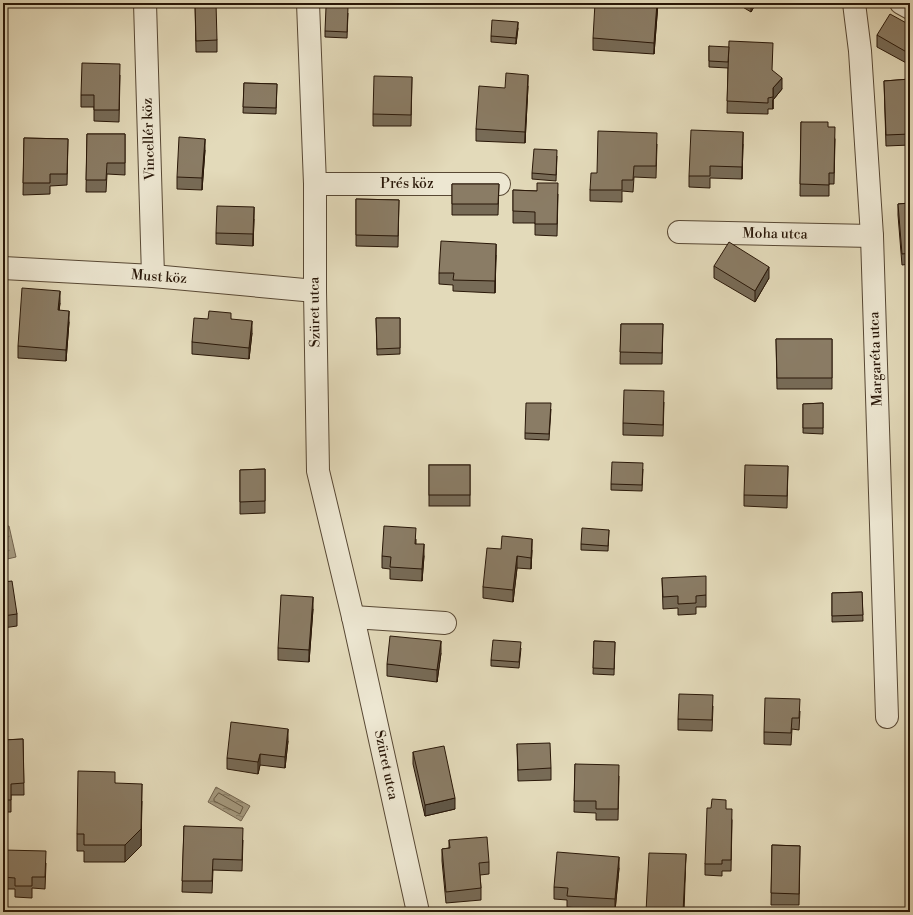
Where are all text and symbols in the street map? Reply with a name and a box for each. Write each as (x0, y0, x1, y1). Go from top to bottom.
street label: Vincellér köz (139, 97, 159, 181)
street label: Prés köz (380, 175, 434, 193)
street label: Moha utca (742, 224, 809, 244)
street label: Must köz (130, 266, 188, 288)
street label: Szüret utca (305, 276, 325, 347)
street label: Margaréta utca (865, 310, 887, 407)
street label: Szüret utca (370, 729, 402, 802)

